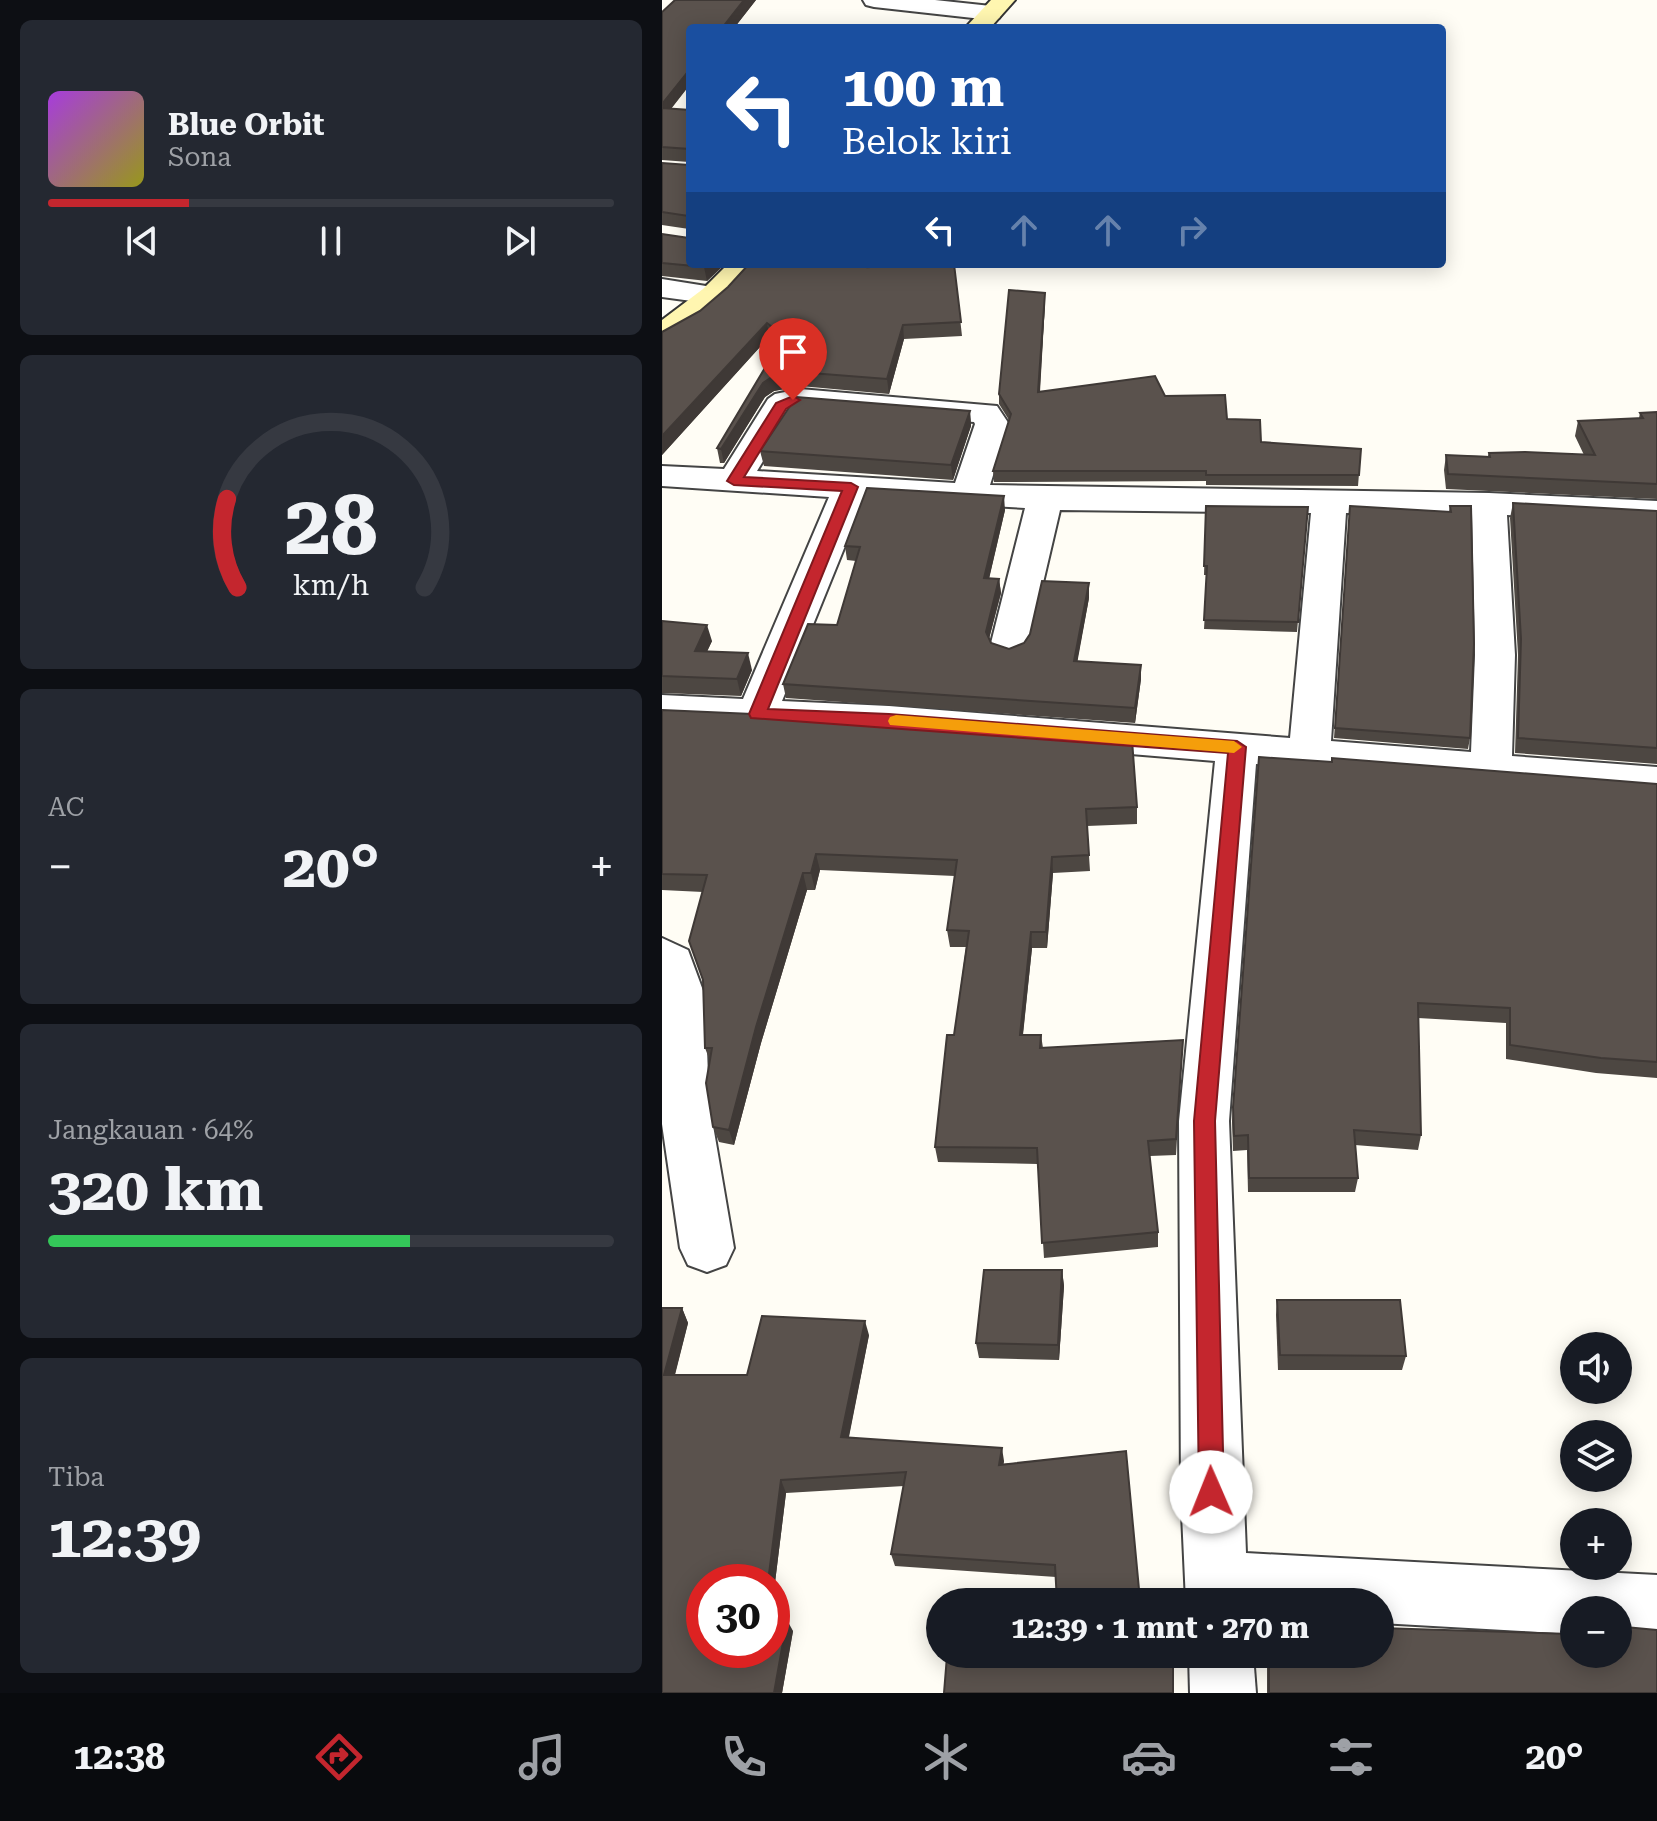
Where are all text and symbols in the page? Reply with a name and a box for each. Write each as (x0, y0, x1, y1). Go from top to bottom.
text: 100 m (842, 54, 1004, 120)
icon: left (710, 56, 814, 160)
text: Blue Orbit (168, 107, 324, 142)
text: Belok kiri (842, 121, 1011, 163)
text: Sona (168, 142, 231, 172)
icon: left (918, 208, 962, 252)
icon: ahead (1002, 208, 1046, 252)
icon: ahead (1086, 208, 1130, 252)
icon: right (1170, 208, 1214, 252)
icon: previous (120, 219, 164, 263)
icon: pause (309, 219, 353, 263)
icon: next (498, 219, 542, 263)
pin (759, 318, 827, 400)
icon: arrive (771, 330, 815, 374)
text: 28 (284, 476, 378, 573)
text: km/h (293, 568, 369, 602)
text: AC (48, 792, 84, 822)
text: 20° (282, 831, 380, 902)
text: − (48, 841, 73, 893)
text: + (589, 841, 614, 893)
text: Jangkauan · 64% (48, 1115, 253, 1145)
text: 320 km (48, 1154, 263, 1225)
map controls (1560, 1332, 1632, 1668)
button: sound (1560, 1332, 1632, 1404)
button: layers (1560, 1420, 1632, 1492)
position arrow (1169, 1450, 1253, 1534)
text: Tiba (48, 1462, 104, 1492)
text: 12:39 (48, 1501, 201, 1572)
button: + (1560, 1508, 1632, 1580)
speed limit sign: 30 (686, 1564, 790, 1668)
button: − (1560, 1596, 1632, 1668)
text: 12:39 · 1 mnt · 270 m (1011, 1610, 1309, 1645)
icon: directions (311, 1729, 367, 1785)
icon: music (514, 1729, 570, 1785)
icon: phone (716, 1729, 772, 1785)
icon: climate (918, 1729, 974, 1785)
icon: car (1121, 1729, 1177, 1785)
icon: filters (1323, 1729, 1379, 1785)
text: 12:38 (73, 1736, 165, 1778)
text: 20° (1526, 1736, 1584, 1778)

